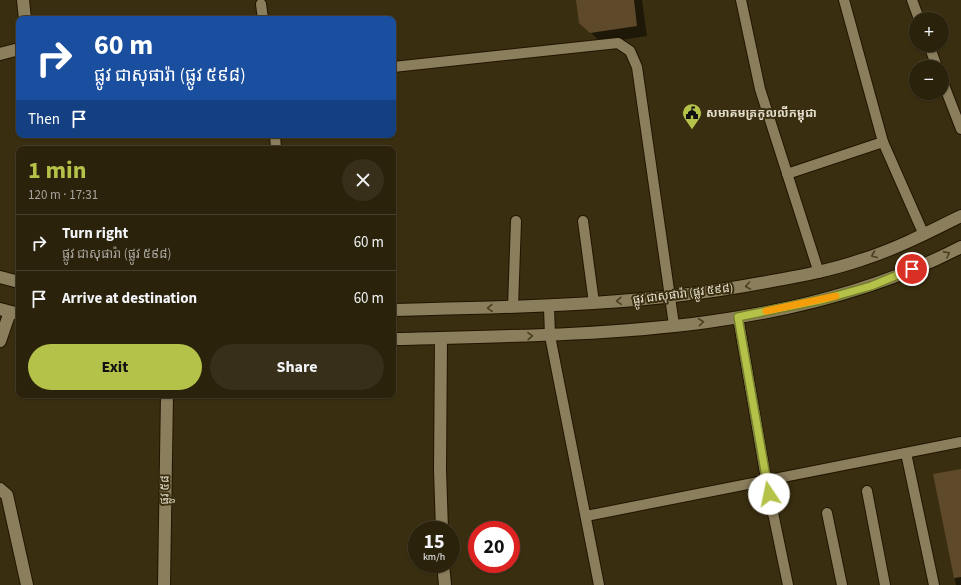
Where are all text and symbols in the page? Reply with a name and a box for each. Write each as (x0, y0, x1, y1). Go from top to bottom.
map controls (909, 12, 949, 100)
button: + (909, 12, 949, 52)
text: 60 m (94, 25, 153, 65)
icon: right (28, 32, 80, 84)
button: − (909, 60, 949, 100)
text: ផ្លូវ ជាសុផារ៉ា (ផ្លូវ ៥៩៨) (94, 63, 246, 88)
public building icon: សមាគមត្រកូលលីកម្ពុជា (681, 102, 703, 130)
place label: សមាគមត្រកូលលីកម្ពុជា (706, 105, 817, 123)
icon: arrive (68, 108, 90, 130)
text: Then (28, 109, 60, 130)
text: 1 min (28, 153, 86, 188)
button: close (342, 159, 384, 201)
text: 120 m · 17:31 (28, 186, 98, 204)
text: Turn right (62, 223, 128, 244)
icon: right (28, 232, 50, 254)
text: 60 m (354, 232, 384, 253)
text: ផ្លូវ ជាសុផារ៉ា (ផ្លូវ ៥៩៨) (62, 245, 172, 263)
one-way arrow (871, 250, 879, 258)
one-way arrow (943, 251, 950, 259)
pin (895, 252, 929, 286)
icon: arrive (901, 258, 923, 280)
street label: ផ្លូវ ជាសុផារ៉ា (ផ្លូវ ៥៩៨) (632, 279, 734, 310)
one-way arrow (745, 281, 752, 289)
icon: arrive (28, 288, 50, 310)
text: Arrive at destination (62, 288, 197, 309)
text: 60 m (354, 288, 384, 309)
one-way arrow (616, 297, 623, 306)
one-way arrow (487, 304, 493, 312)
one-way arrow (698, 318, 704, 327)
one-way arrow (527, 332, 533, 340)
button: Exit (28, 344, 202, 390)
button: Share (210, 344, 384, 390)
position arrow (748, 473, 790, 515)
street label: ផ្លូវ ៥៨ (156, 475, 175, 505)
speed limit sign: 20 (468, 521, 520, 573)
text: 15 (423, 528, 445, 556)
text: km/h (423, 550, 445, 564)

